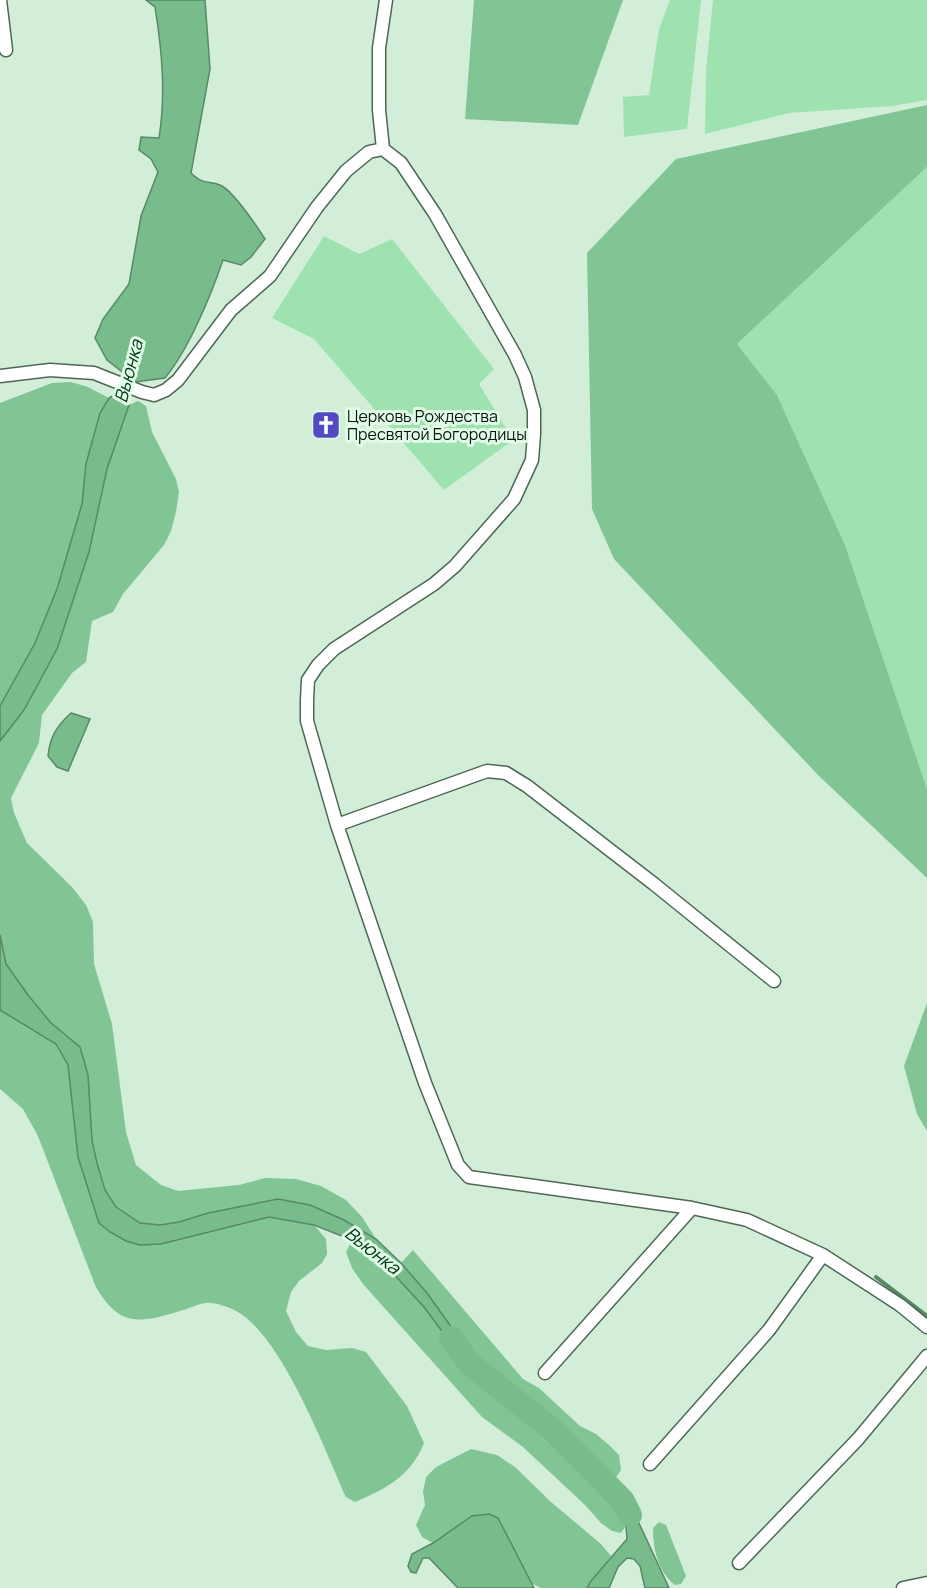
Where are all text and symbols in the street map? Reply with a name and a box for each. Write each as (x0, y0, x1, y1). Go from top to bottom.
water label: Вьюнка (108, 336, 148, 405)
place label: Церковь Рождества Пресвятой Богородицы (347, 405, 527, 445)
church icon: Церковь Рождества Пресвятой Богородицы (310, 409, 342, 441)
water label: Вьюнка (340, 1221, 406, 1280)

